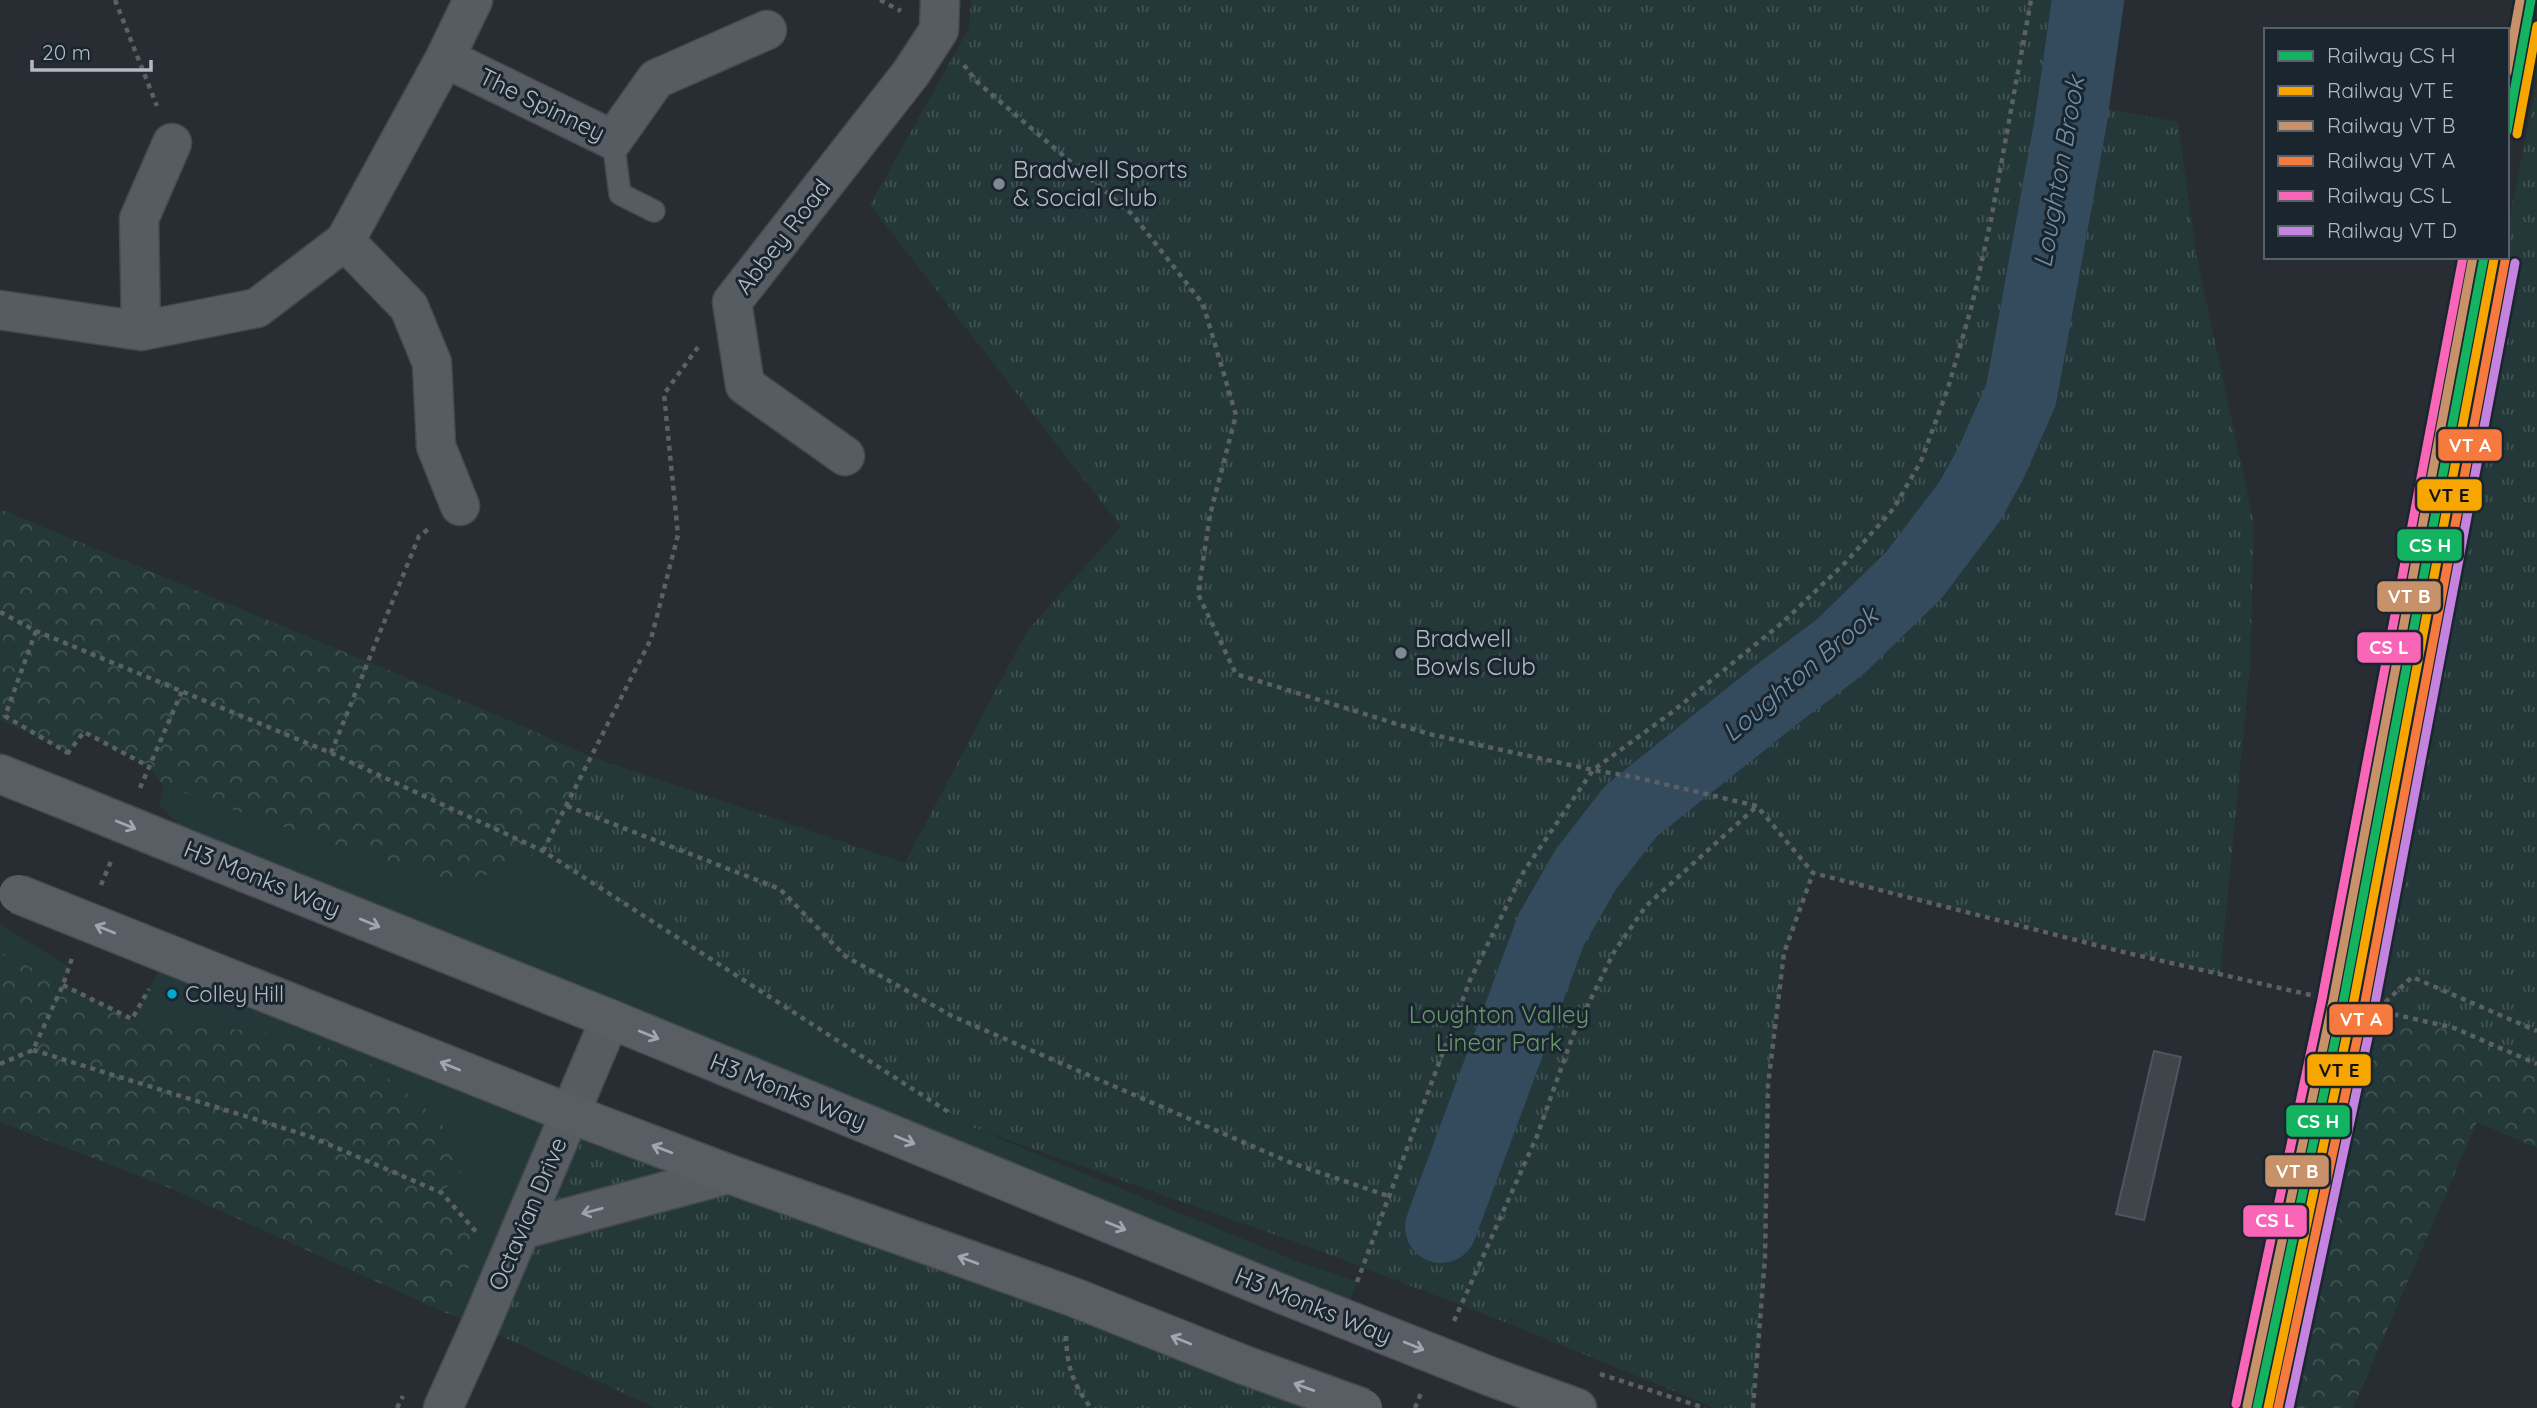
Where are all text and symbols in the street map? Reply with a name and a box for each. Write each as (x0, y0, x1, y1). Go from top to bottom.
scale bar (32, 28, 150, 72)
legend (2264, 28, 2509, 259)
text: 20 m (42, 39, 91, 65)
text: Railway CS H (2327, 42, 2456, 68)
street label: The Spinney (475, 61, 610, 147)
water label: Loughton Brook (2025, 72, 2092, 270)
text: Railway VT E (2327, 77, 2454, 103)
text: Railway VT B (2327, 112, 2455, 138)
text: Railway VT A (2327, 147, 2455, 173)
place label: Bradwell Sports & Social Club (1013, 154, 1188, 212)
street label: Abbey Road (728, 173, 836, 300)
marker: Bradwell Sports & Social Club (991, 176, 1007, 192)
text: Railway CS L (2327, 182, 2452, 208)
text: Railway VT D (2327, 217, 2457, 243)
line badge: VT A (2437, 428, 2503, 462)
text: VT A (2449, 433, 2491, 457)
line badge: VT E (2416, 478, 2483, 512)
text: VT E (2428, 483, 2470, 507)
line badge: CS H (2396, 528, 2463, 562)
text: CS H (2409, 533, 2451, 557)
line badge: VT B (2376, 580, 2442, 613)
text: VT B (2388, 584, 2430, 608)
water label: Loughton Brook (1715, 598, 1886, 748)
place label: Bradwell Bowls Club (1415, 623, 1536, 681)
line badge: CS L (2356, 631, 2422, 664)
text: CS L (2369, 635, 2409, 659)
marker: Bradwell Bowls Club (1393, 645, 1409, 661)
one-way arrow (115, 819, 137, 832)
street label: H3 Monks Way (180, 833, 345, 923)
one-way arrow (359, 917, 381, 930)
one-way arrow (94, 922, 116, 935)
place label: Colley Hill (185, 980, 284, 1008)
marker: Colley Hill (165, 987, 179, 1001)
park label: Loughton Valley Linear Park (1409, 999, 1589, 1057)
line badge: VT A (2328, 1003, 2394, 1036)
text: VT A (2340, 1007, 2382, 1031)
one-way arrow (638, 1029, 660, 1042)
street label: H3 Monks Way (706, 1046, 871, 1136)
line badge: VT E (2306, 1053, 2372, 1087)
text: VT E (2318, 1058, 2360, 1082)
one-way arrow (440, 1059, 461, 1072)
line badge: CS H (2285, 1104, 2351, 1138)
text: CS H (2297, 1109, 2339, 1133)
street label: Octavian Drive (481, 1132, 573, 1295)
one-way arrow (894, 1134, 916, 1147)
one-way arrow (652, 1141, 674, 1154)
line badge: VT B (2264, 1154, 2330, 1188)
text: VT B (2276, 1159, 2318, 1183)
line badge: CS L (2242, 1204, 2308, 1238)
one-way arrow (582, 1205, 604, 1218)
text: CS L (2255, 1208, 2295, 1232)
one-way arrow (1105, 1220, 1126, 1233)
one-way arrow (958, 1253, 980, 1265)
street label: H3 Monks Way (1231, 1260, 1396, 1350)
one-way arrow (1171, 1332, 1192, 1345)
one-way arrow (1403, 1341, 1425, 1354)
one-way arrow (1293, 1379, 1315, 1392)

